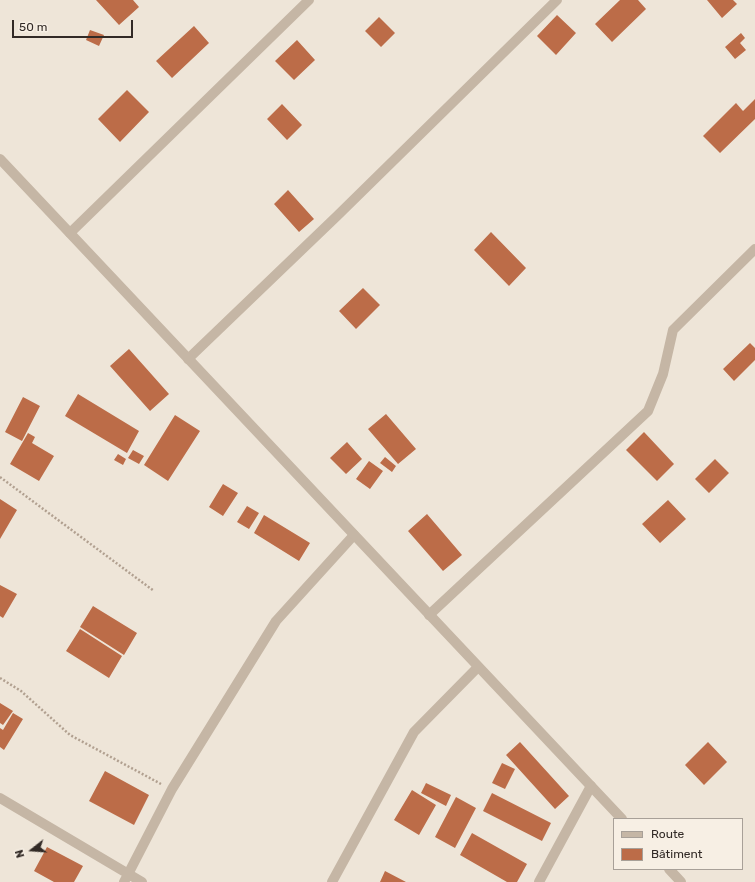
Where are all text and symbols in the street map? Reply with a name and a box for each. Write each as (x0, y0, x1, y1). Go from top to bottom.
scale bar (14, 12, 135, 38)
text: 50 m (19, 20, 47, 34)
legend (613, 818, 743, 870)
text: Route (651, 827, 684, 841)
north arrow (12, 830, 52, 870)
text: Bâtiment (651, 847, 702, 861)
text: N (13, 848, 27, 859)

